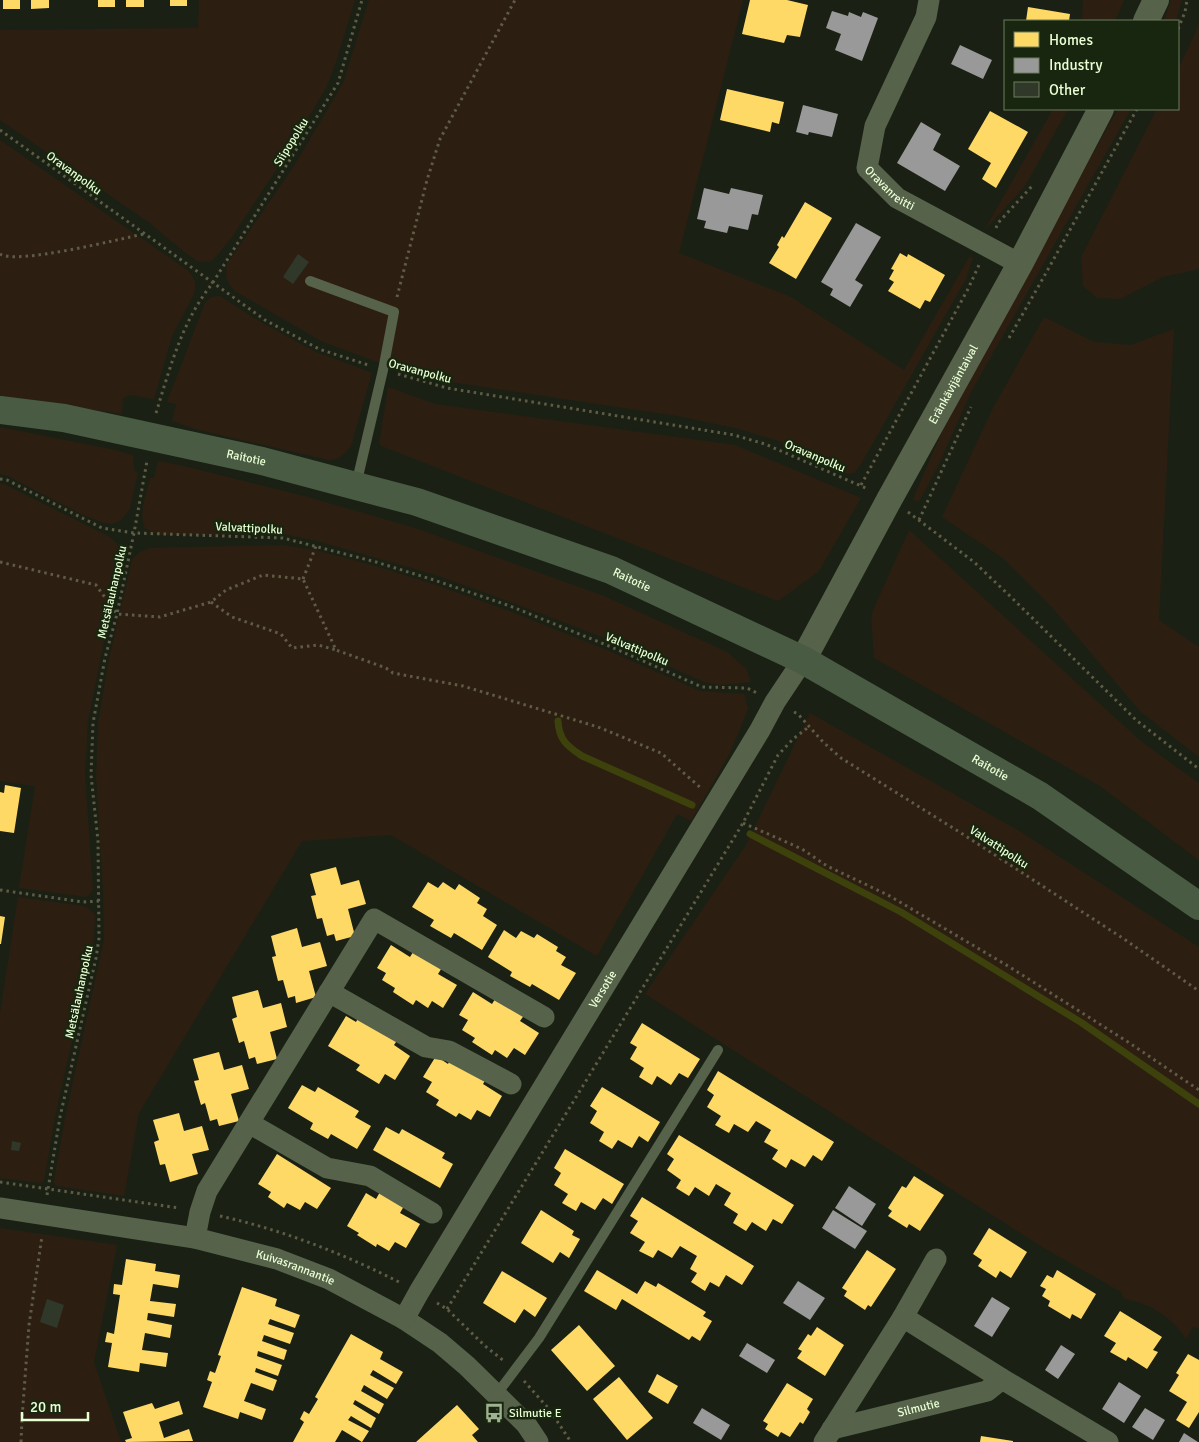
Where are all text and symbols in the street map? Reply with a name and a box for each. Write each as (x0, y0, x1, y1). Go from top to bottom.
legend (1004, 20, 1179, 110)
text: Homes (1049, 31, 1093, 49)
text: Industry (1049, 56, 1102, 74)
text: Other (1049, 81, 1086, 99)
street label: Siipopolku (271, 115, 312, 169)
street label: Oravanpolku (43, 148, 104, 198)
street label: Oravanreitti (861, 163, 917, 214)
street label: Eränkävijäntaival (926, 342, 982, 427)
street label: Oravanpolku (387, 356, 453, 387)
street label: Oravanpolku (782, 437, 848, 476)
street label: Raitotie (225, 446, 268, 470)
street label: Valvattipolku (215, 519, 283, 538)
street label: Metsälauhanpolku (94, 544, 130, 640)
street label: Raitotie (610, 565, 653, 596)
street label: Valvattipolku (603, 629, 671, 670)
street label: Raitotie (969, 751, 1011, 784)
street label: Valvattipolku (966, 823, 1031, 872)
street label: Metsälauhanpolku (62, 944, 97, 1040)
street label: Versotie (586, 968, 620, 1011)
street label: Kuivasrannantie (254, 1247, 338, 1289)
scale bar (22, 1390, 89, 1422)
street label: Silmutie (896, 1396, 941, 1421)
text: 20 m (30, 1398, 61, 1416)
bus stop icon: Silmutie E (483, 1402, 505, 1424)
place label: Silmutie E (509, 1406, 562, 1421)

